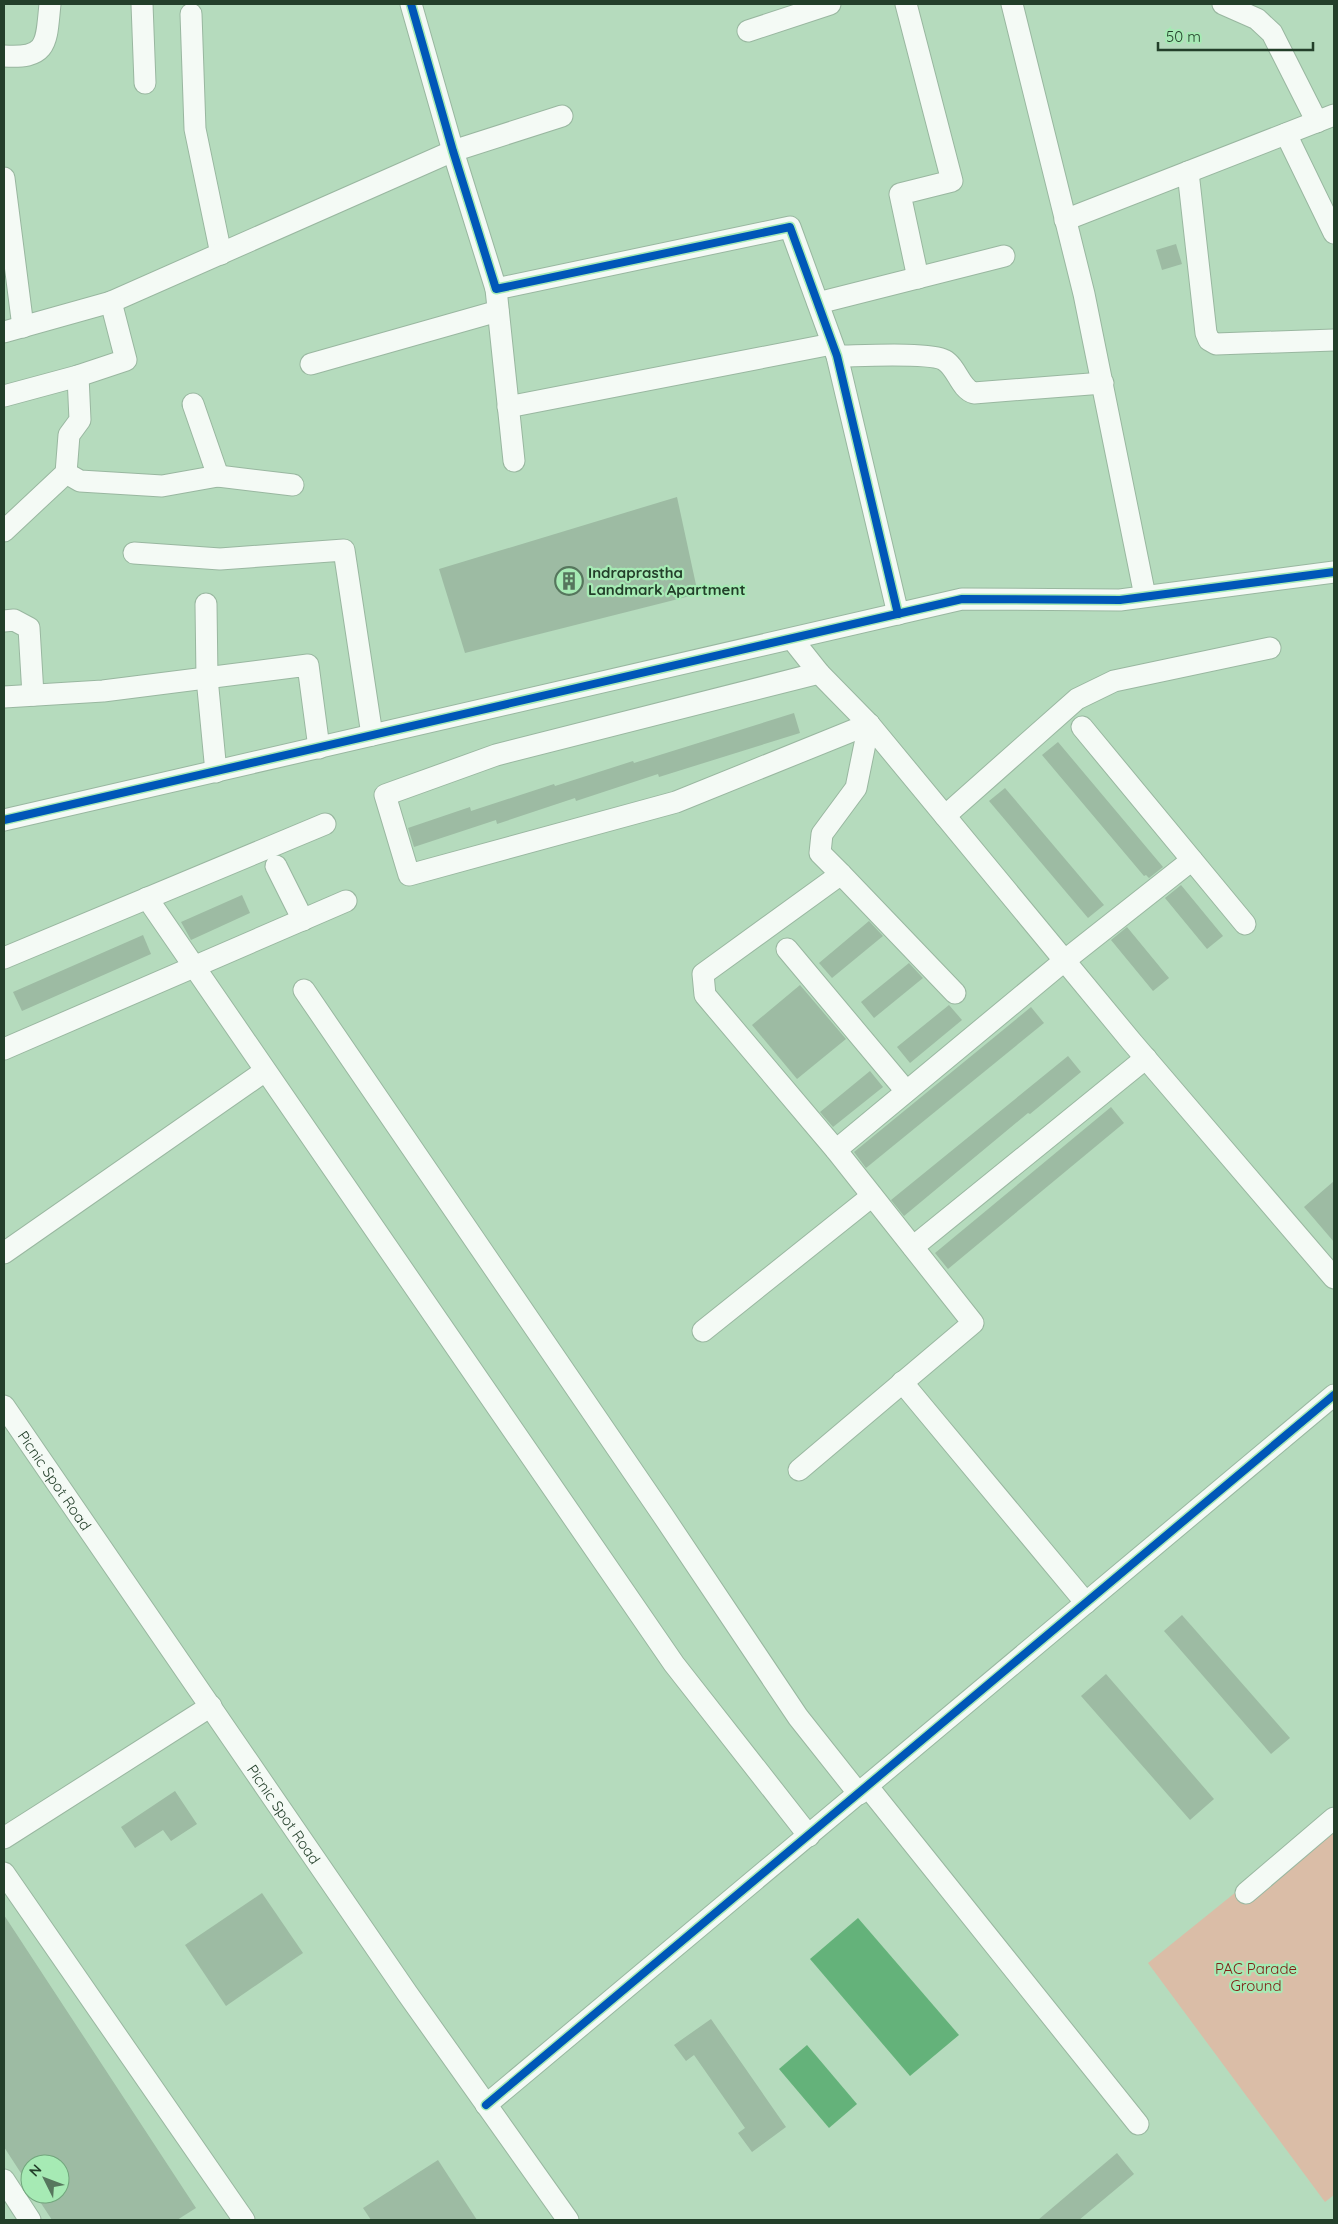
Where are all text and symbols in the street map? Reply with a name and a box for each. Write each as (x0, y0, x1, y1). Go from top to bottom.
scale bar (1158, 20, 1313, 52)
text: 50 m (1166, 27, 1201, 46)
place label: Indraprastha Landmark Apartment (588, 563, 746, 599)
building icon: Indraprastha Landmark Apartment (554, 566, 584, 596)
street label: Picnic Spot Road (14, 1427, 96, 1534)
street label: Picnic Spot Road (243, 1761, 325, 1868)
park label: PAC Parade Ground (1215, 1959, 1297, 1995)
north arrow (20, 2154, 70, 2204)
text: N (25, 2160, 45, 2180)

